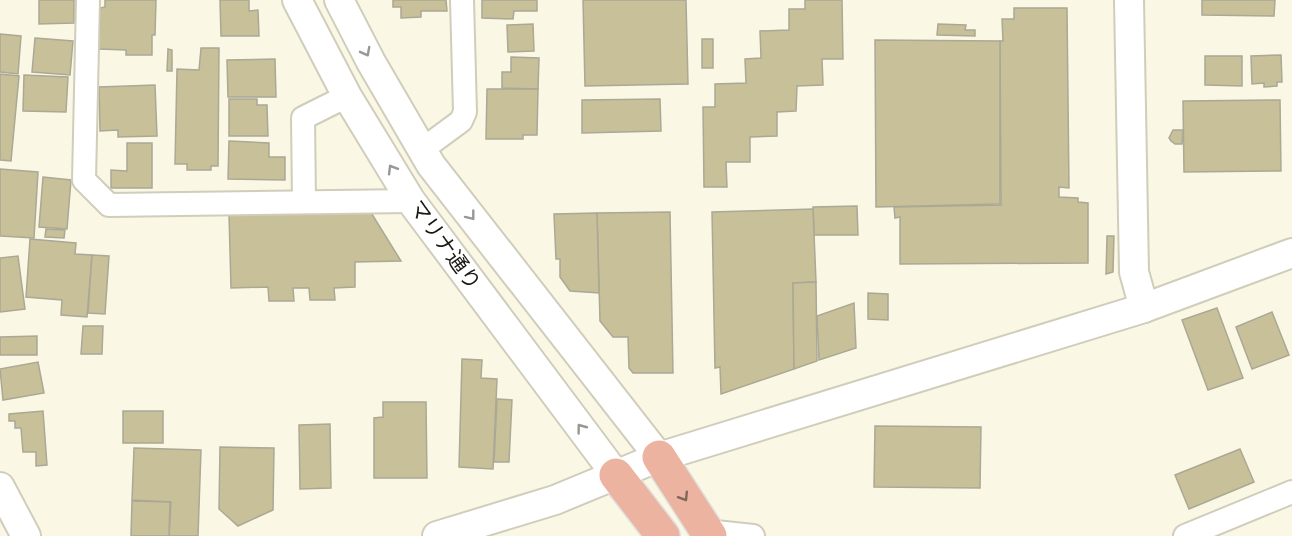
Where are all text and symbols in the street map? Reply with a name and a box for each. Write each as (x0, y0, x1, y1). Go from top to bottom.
one-way arrow (359, 46, 370, 56)
one-way arrow (387, 165, 399, 175)
street label: マリナ通り (404, 194, 488, 295)
one-way arrow (464, 209, 475, 220)
one-way arrow (577, 423, 588, 434)
one-way arrow (677, 491, 689, 501)

